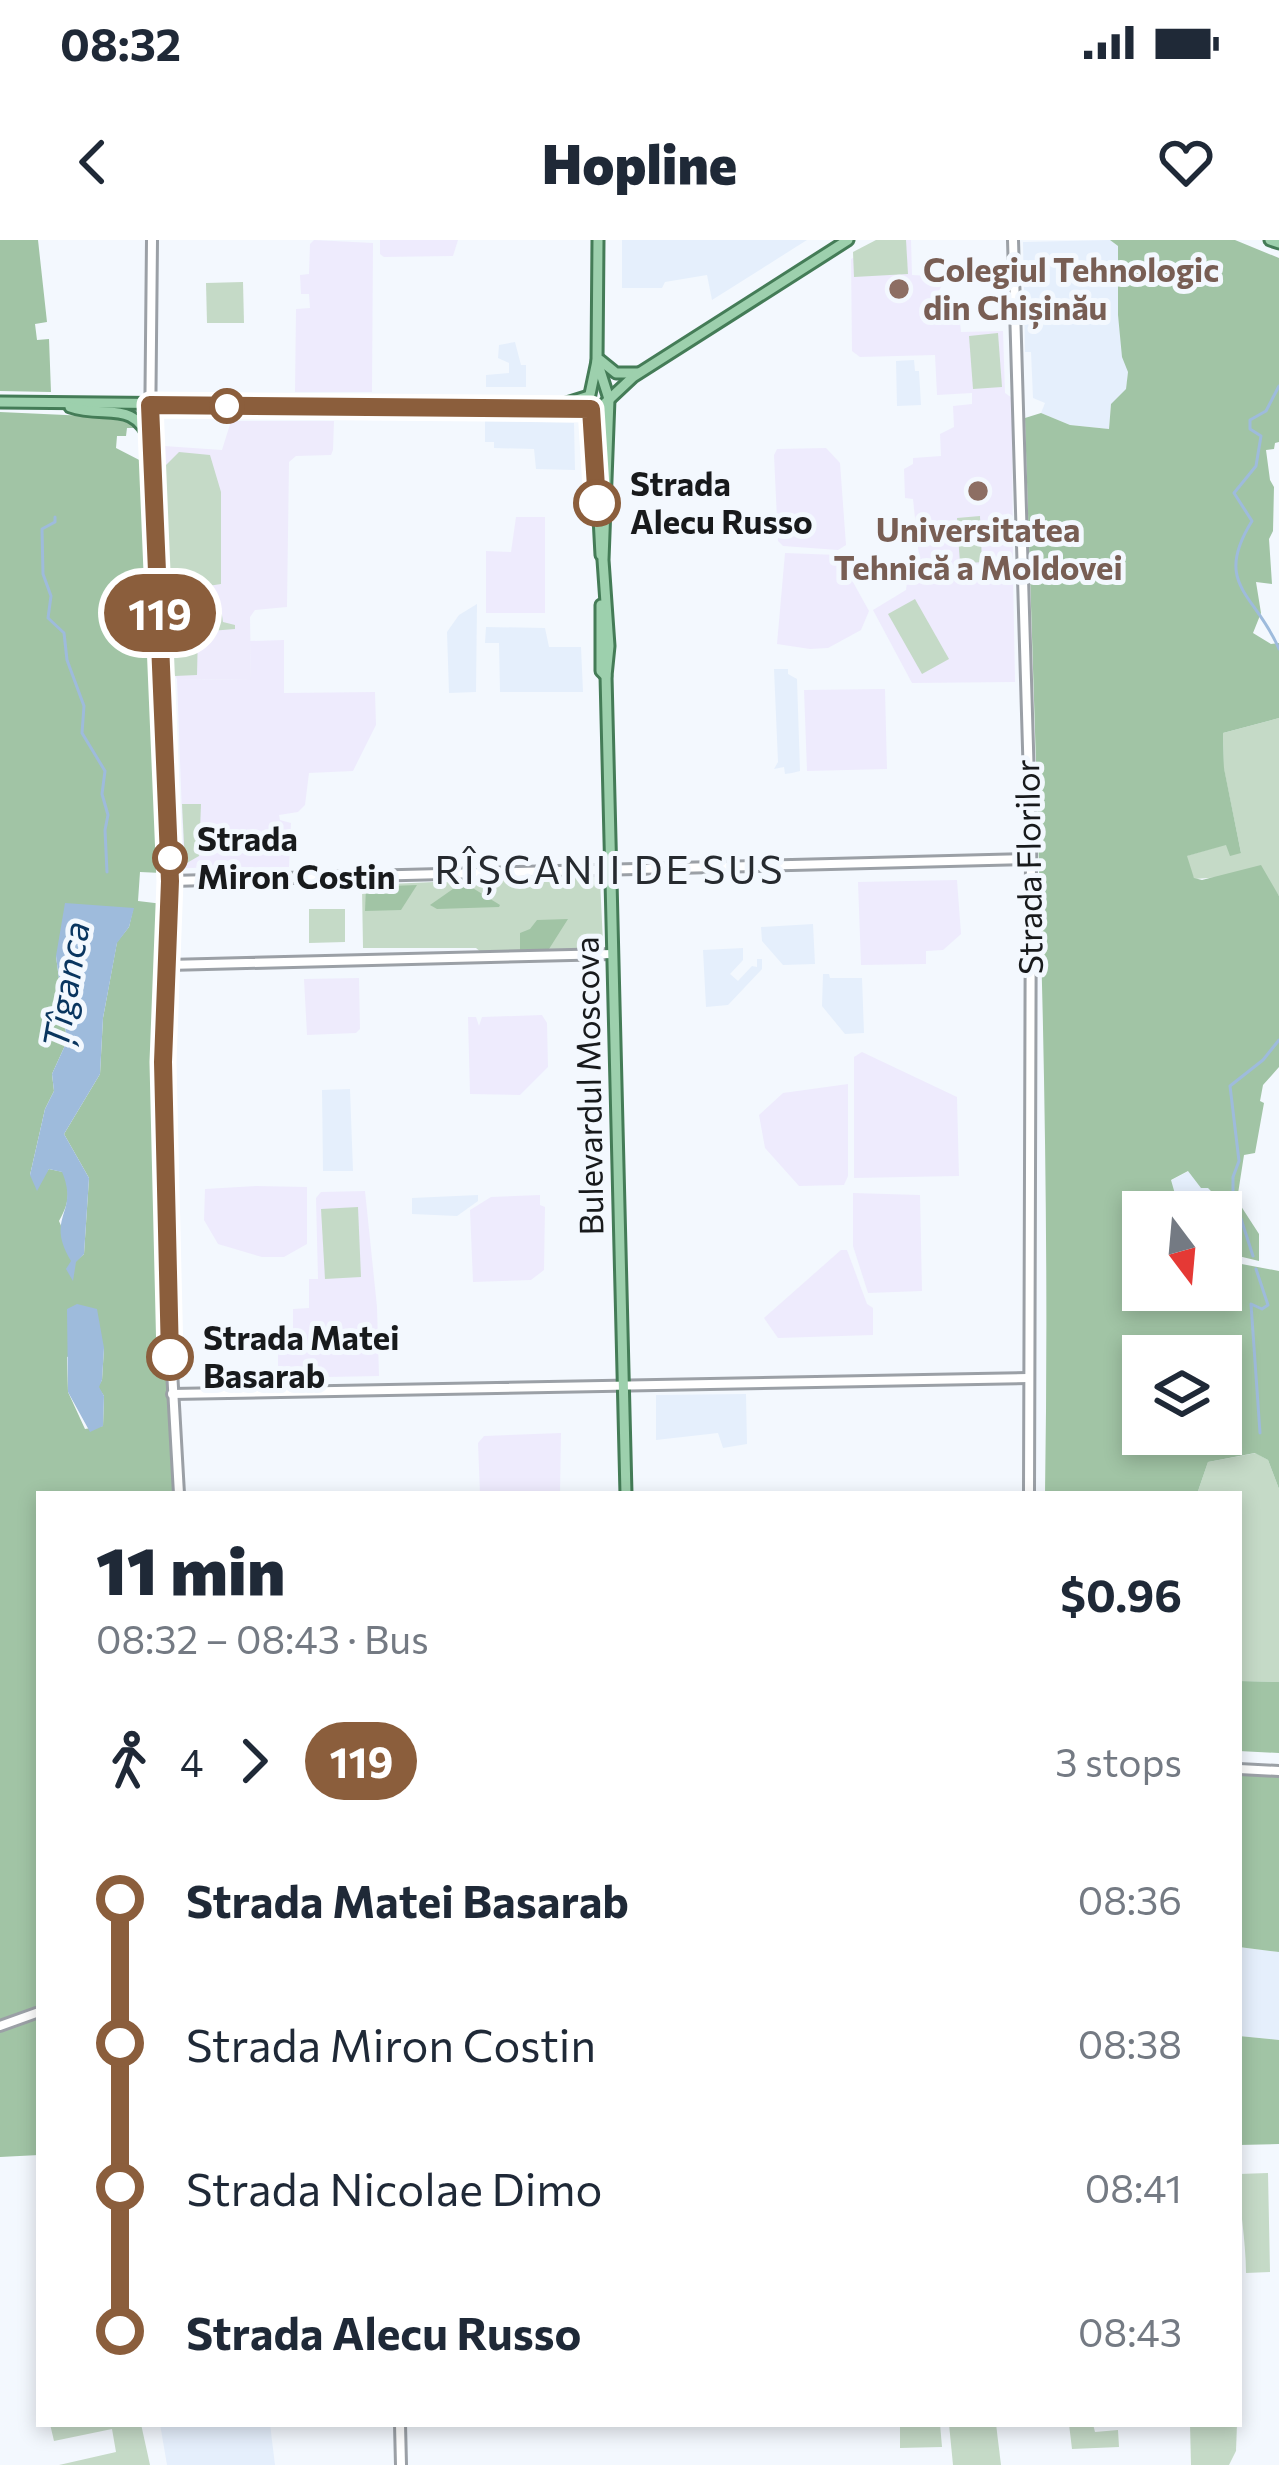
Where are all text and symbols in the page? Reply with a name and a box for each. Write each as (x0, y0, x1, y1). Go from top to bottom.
text: 08:32 (60, 15, 181, 70)
icon: back (60, 129, 126, 195)
text: Hopline (542, 129, 737, 195)
icon: heart (1153, 129, 1219, 195)
place label: Colegiul Tehnologic din Chișinău (923, 248, 1219, 329)
marker: Colegiul Tehnologic din Chișinău (886, 276, 912, 302)
unlabelled marker (211, 390, 243, 422)
place label: Strada Alecu Russo (630, 462, 813, 541)
marker: Universitatea Tehnică a Moldovei (965, 478, 991, 504)
marker: Strada Alecu Russo (575, 481, 619, 525)
place label: Universitatea Tehnică a Moldovei (833, 508, 1123, 587)
line badge: 119 (91, 574, 229, 652)
text: 119 (128, 587, 192, 639)
street label: Strada Florilor (1005, 759, 1050, 975)
place label: Strada Miron Costin (197, 817, 396, 896)
marker: Strada Miron Costin (154, 842, 186, 874)
district label: RÎȘCANII DE SUS (435, 844, 785, 895)
water label: Țîganca (31, 918, 100, 1052)
street label: Bulevardul Moscova (564, 936, 611, 1236)
north arrow (1122, 1191, 1242, 1311)
map controls (1122, 1191, 1242, 1455)
place label: Strada Matei Basarab (203, 1316, 399, 1395)
marker: Strada Matei Basarab (148, 1335, 192, 1379)
button: layers (1122, 1335, 1242, 1455)
text: 11 min (96, 1528, 285, 1609)
text: $0.96 (1060, 1566, 1182, 1621)
text: 08:32 – 08:43 · Bus (96, 1614, 429, 1662)
icon: walk (96, 1728, 162, 1794)
icon: forward (221, 1728, 287, 1794)
text: 119 (329, 1735, 393, 1787)
text: 4 (180, 1737, 203, 1785)
text: 3 stops (1055, 1737, 1182, 1785)
text: Strada Matei Basarab (186, 1872, 629, 1927)
text: 08:36 (1078, 1875, 1182, 1923)
text: Strada Miron Costin (186, 2016, 596, 2071)
text: 08:38 (1078, 2019, 1182, 2067)
text: Strada Nicolae Dimo (186, 2160, 602, 2215)
text: 08:41 (1085, 2163, 1182, 2211)
text: Strada Alecu Russo (186, 2304, 581, 2359)
text: 08:43 (1078, 2307, 1182, 2355)

